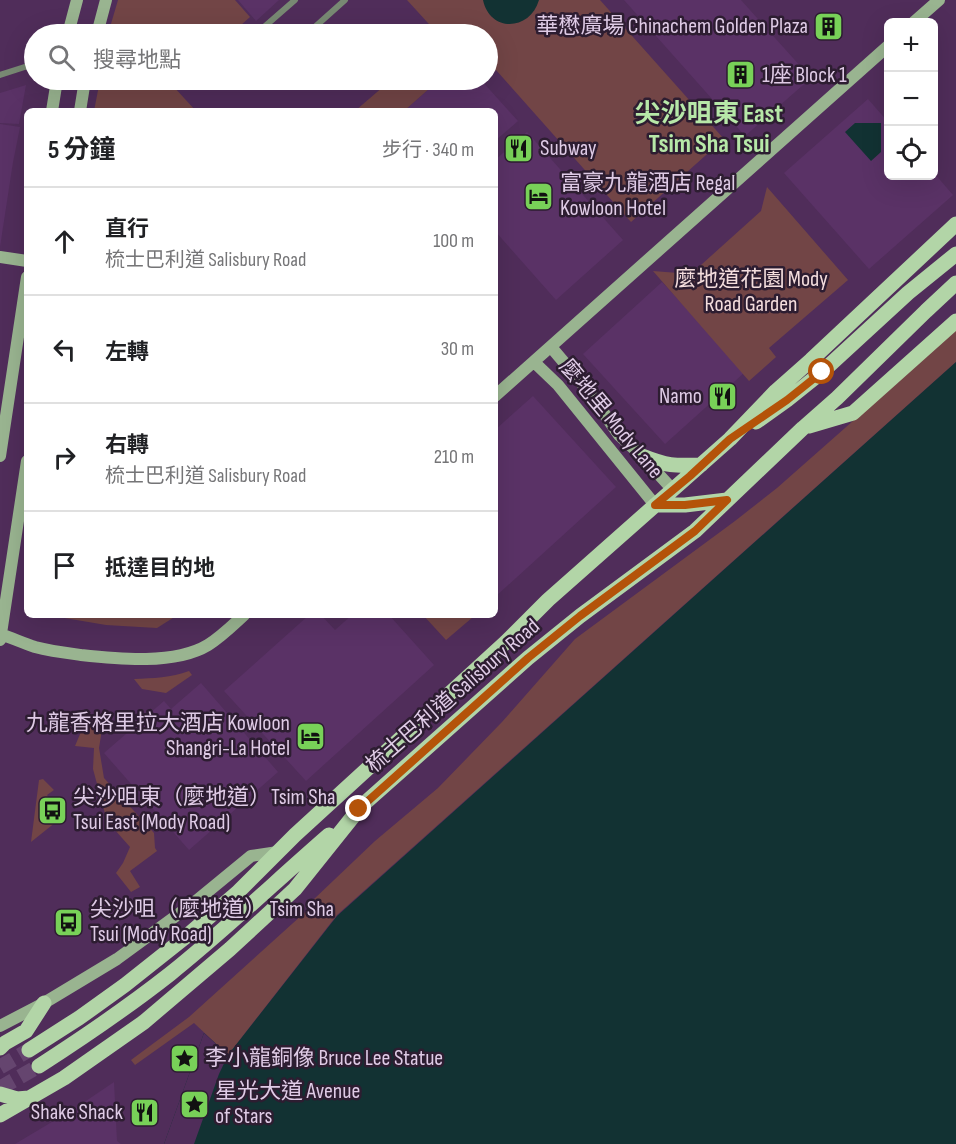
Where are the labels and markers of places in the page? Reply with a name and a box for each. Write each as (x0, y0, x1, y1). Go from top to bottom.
building icon: 華懋廣場 Chinachem Golden Plaza (813, 10, 845, 42)
place label: 華懋廣場 Chinachem Golden Plaza (536, 13, 808, 40)
building icon: 1座 Block 1 (725, 59, 757, 91)
place label: 1座 Block 1 (762, 62, 847, 89)
restaurant icon: Subway (503, 132, 535, 164)
place label: Subway (540, 135, 597, 162)
place label: 富豪九龍酒店 Regal Kowloon Hotel (560, 170, 735, 222)
hotel icon: 富豪九龍酒店 Regal Kowloon Hotel (523, 180, 555, 212)
restaurant icon: Namo (707, 380, 739, 412)
place label: Namo (659, 383, 702, 410)
place label: 九龍香格里拉大酒店 Kowloon Shangri-La Hotel (26, 710, 290, 762)
hotel icon: 九龍香格里拉大酒店 Kowloon Shangri-La Hotel (295, 720, 327, 752)
place label: 尖沙咀東（麼地道）Tsim Sha Tsui East (Mody Road) (73, 784, 336, 836)
bus stop icon: 尖沙咀東（麼地道）Tsim Sha Tsui East (Mody Road) (36, 794, 68, 826)
place label: 尖沙咀（麼地道） Tsim Sha Tsui (Mody Road) (90, 896, 334, 948)
bus stop icon: 尖沙咀（麼地道） Tsim Sha Tsui (Mody Road) (53, 906, 85, 938)
place icon: 李小龍銅像 Bruce Lee Statue (168, 1042, 200, 1074)
place label: 李小龍銅像 Bruce Lee Statue (205, 1045, 443, 1072)
place label: 星光大道 Avenue of Stars (215, 1078, 360, 1130)
place icon: 星光大道 Avenue of Stars (178, 1088, 210, 1120)
restaurant icon: Shake Shack (128, 1096, 160, 1128)
place label: Shake Shack (31, 1099, 124, 1126)

